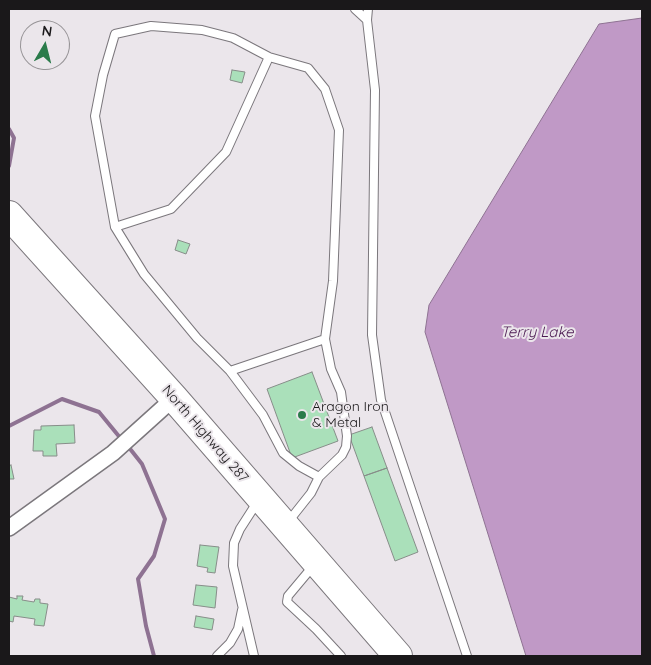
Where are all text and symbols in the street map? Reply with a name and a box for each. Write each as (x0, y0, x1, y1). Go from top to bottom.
north arrow (20, 20, 70, 70)
text: N (41, 22, 53, 41)
water label: Terry Lake (500, 323, 574, 341)
street label: North Highway 287 (158, 382, 252, 486)
place label: Aragon Iron & Metal (312, 399, 389, 432)
marker: Aragon Iron & Metal (296, 409, 308, 421)

